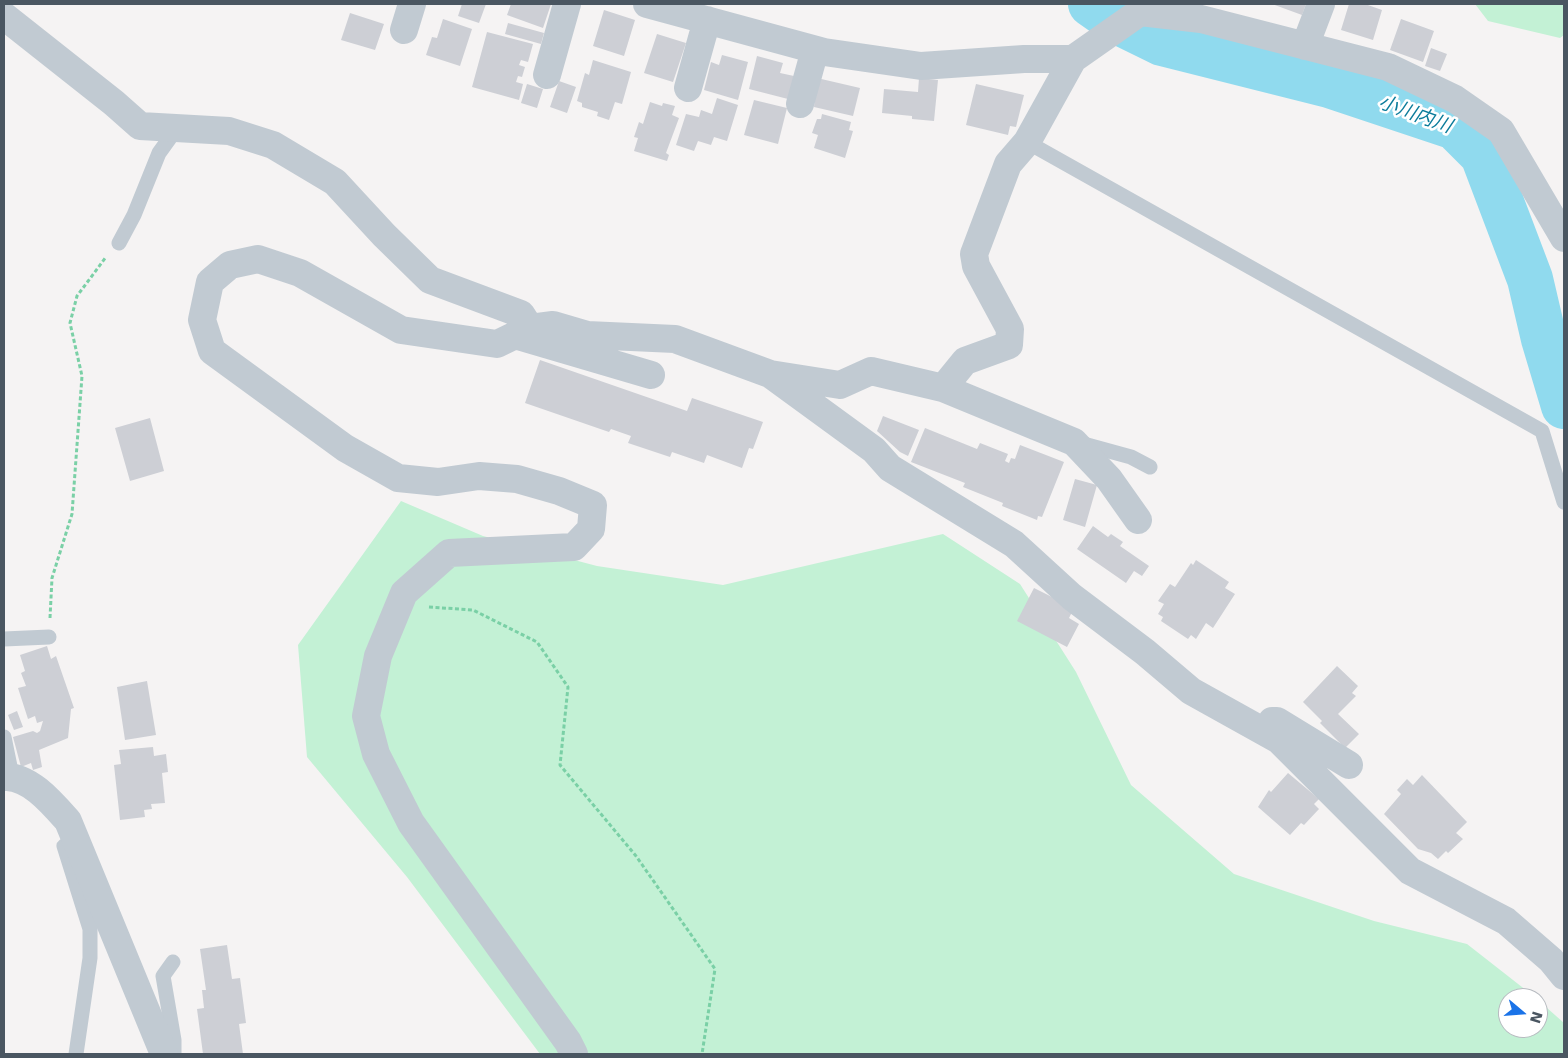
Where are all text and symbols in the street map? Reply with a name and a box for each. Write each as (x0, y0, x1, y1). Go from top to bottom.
water label: 小川内川 (1375, 91, 1455, 139)
north arrow (1498, 988, 1548, 1038)
text: N (1527, 1009, 1546, 1025)

